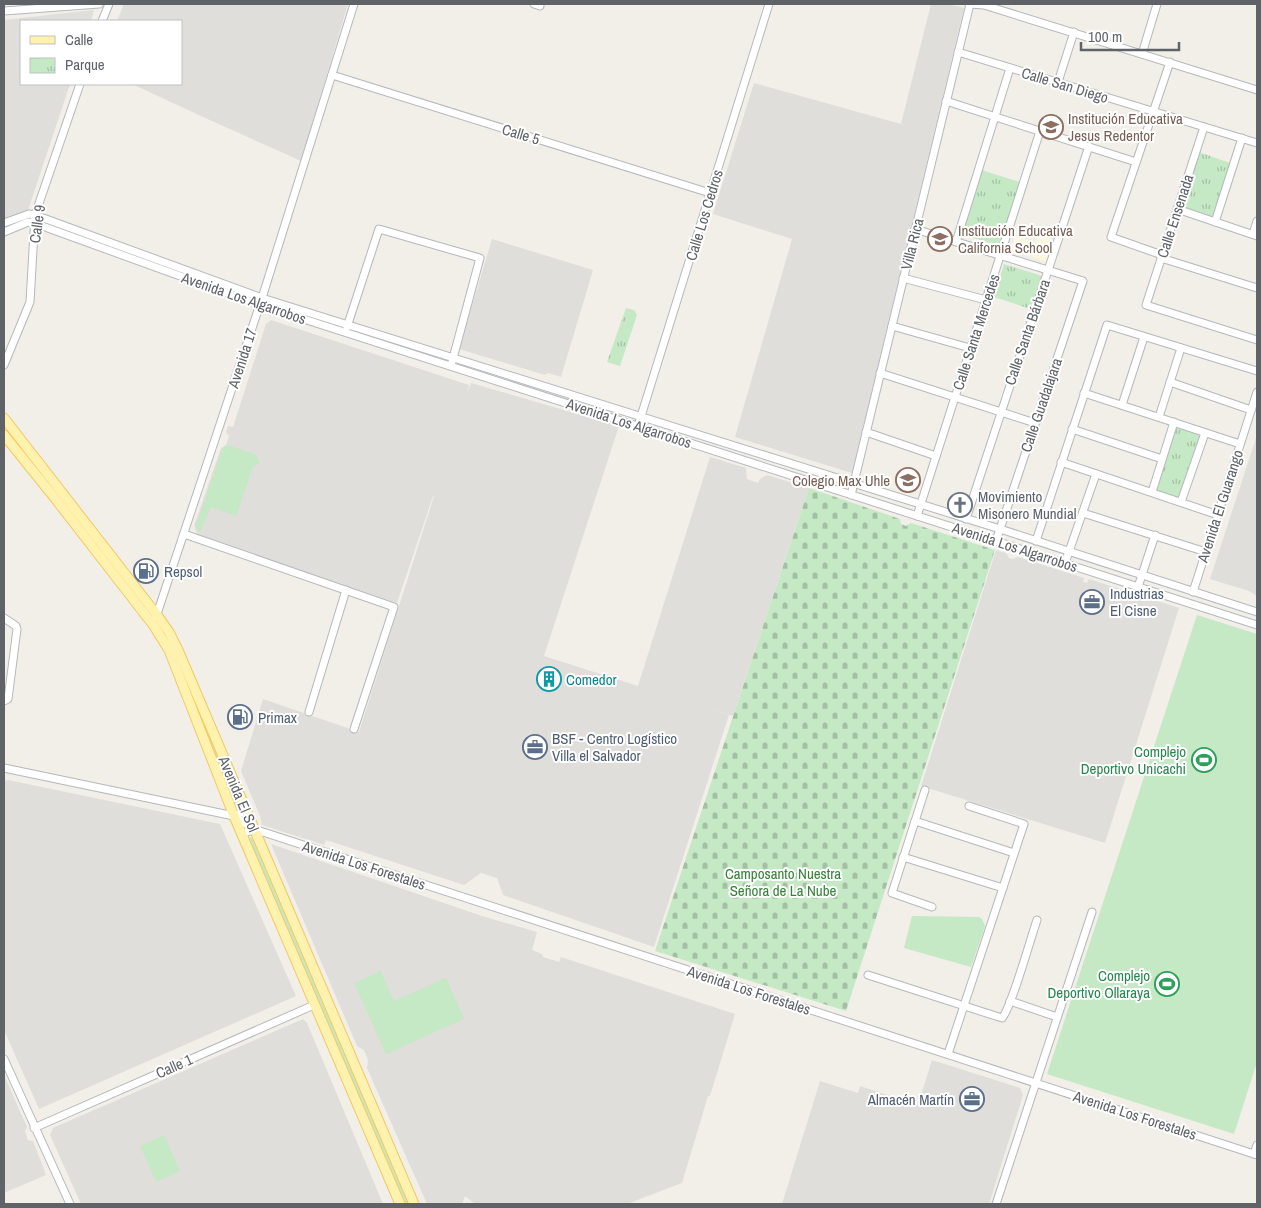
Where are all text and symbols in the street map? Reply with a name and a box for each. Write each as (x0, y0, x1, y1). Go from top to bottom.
legend (20, 20, 182, 85)
scale bar (1081, 20, 1178, 52)
text: 100 m (1088, 26, 1122, 47)
text: Calle (65, 29, 93, 50)
text: Parque (65, 54, 105, 75)
street label: Calle San Diego (1019, 62, 1111, 108)
place label: Institución Educativa Jesus Redentor (1068, 108, 1183, 146)
school or university icon: Institución Educativa Jesus Redentor (1038, 114, 1064, 140)
street label: Calle 5 (500, 118, 543, 150)
street label: Calle Los Cedros (680, 167, 728, 263)
street label: Calle Ensenada (1152, 171, 1198, 261)
street label: Calle 9 (24, 203, 50, 244)
street label: Villa Rica (895, 216, 929, 272)
place label: Institución Educativa California School (958, 220, 1073, 258)
school or university icon: Institución Educativa California School (927, 226, 953, 252)
street label: Avenida Los Algarrobos (178, 267, 309, 329)
street label: Calle Santa Mercedes (947, 271, 1005, 393)
street label: Calle Santa Bárbara (999, 276, 1055, 388)
street label: Avenida 17 (222, 325, 262, 392)
street label: Calle Guadalajara (1015, 355, 1067, 455)
street label: Avenida Los Algarrobos (563, 393, 694, 453)
street label: Avenida El Guarango (1192, 447, 1248, 566)
school or university icon: Colegio Max Uhle (895, 467, 921, 493)
place label: Colegio Max Uhle (792, 470, 890, 491)
place label: Movimiento Misonero Mundial (978, 486, 1076, 524)
church icon: Movimiento Misonero Mundial (947, 492, 973, 518)
street label: Avenida Los Algarrobos (949, 517, 1080, 577)
fuel station icon: Repsol (133, 558, 159, 584)
place label: Repsol (164, 561, 202, 582)
place label: Industrias El Cisne (1110, 583, 1164, 621)
office icon: Industrias El Cisne (1079, 589, 1105, 615)
building icon: Comedor (536, 666, 562, 692)
place label: Comedor (566, 669, 617, 690)
fuel station icon: Primax (227, 704, 253, 730)
place label: Primax (258, 707, 298, 728)
place label: BSF - Centro Logístico Villa el Salvador (552, 728, 677, 766)
office icon: BSF - Centro Logístico Villa el Salvador (522, 734, 548, 760)
place label: Complejo Deportivo Unicachi (1081, 741, 1186, 779)
sports icon: Complejo Deportivo Unicachi (1191, 747, 1217, 773)
street label: Avenida El Sol (213, 752, 264, 835)
street label: Avenida Los Forestales (299, 835, 428, 895)
park label: Camposanto Nuestra Señora de La Nube (725, 863, 841, 901)
street label: Avenida Los Forestales (684, 960, 813, 1020)
place label: Complejo Deportivo Ollaraya (1047, 965, 1150, 1003)
sports icon: Complejo Deportivo Ollaraya (1154, 971, 1180, 997)
street label: Calle 1 (152, 1049, 196, 1083)
street label: Avenida Los Forestales (1070, 1085, 1199, 1145)
office icon: Almacén Martín (959, 1086, 985, 1112)
place label: Almacén Martín (867, 1089, 954, 1110)

